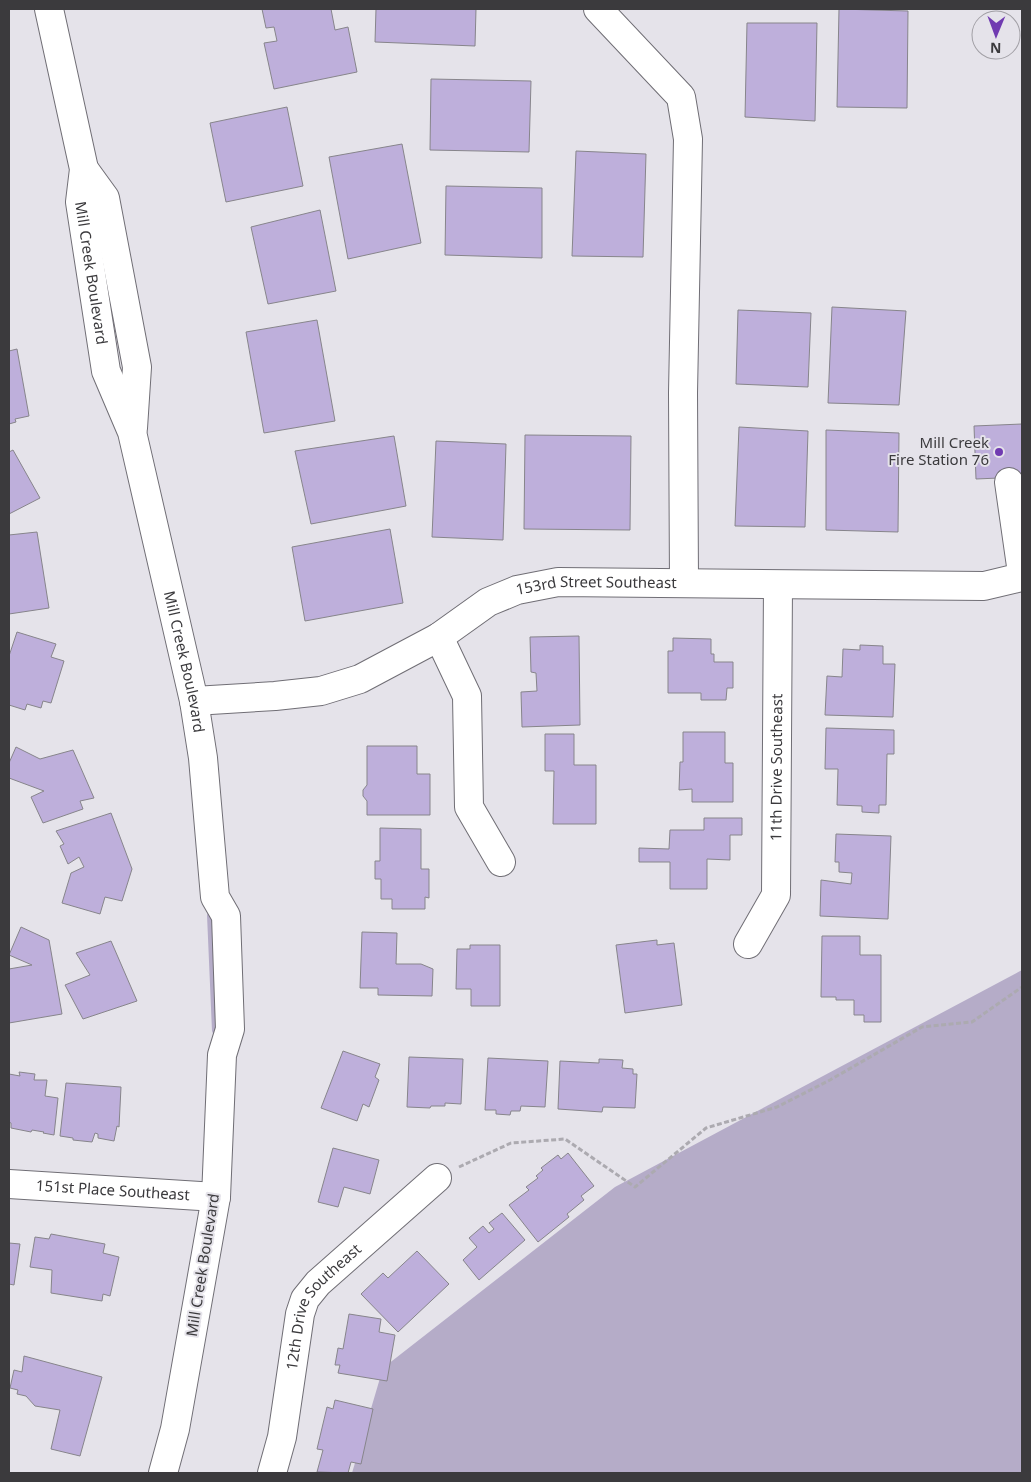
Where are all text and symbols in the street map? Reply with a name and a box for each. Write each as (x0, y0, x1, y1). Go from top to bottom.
north arrow (971, 10, 1021, 60)
text: N (990, 39, 1002, 58)
street label: Mill Creek Boulevard (71, 200, 113, 346)
place label: Mill Creek Fire Station 76 (888, 432, 989, 469)
marker: Mill Creek Fire Station 76 (993, 446, 1005, 458)
street label: 153rd Street Southeast (514, 571, 677, 599)
street label: Mill Creek Boulevard (160, 589, 210, 734)
street label: 11th Drive Southeast (765, 693, 786, 841)
street label: 151st Place Southeast (35, 1175, 191, 1204)
street label: Mill Creek Boulevard (181, 1192, 223, 1338)
street label: 12th Drive Southeast (281, 1238, 365, 1371)

